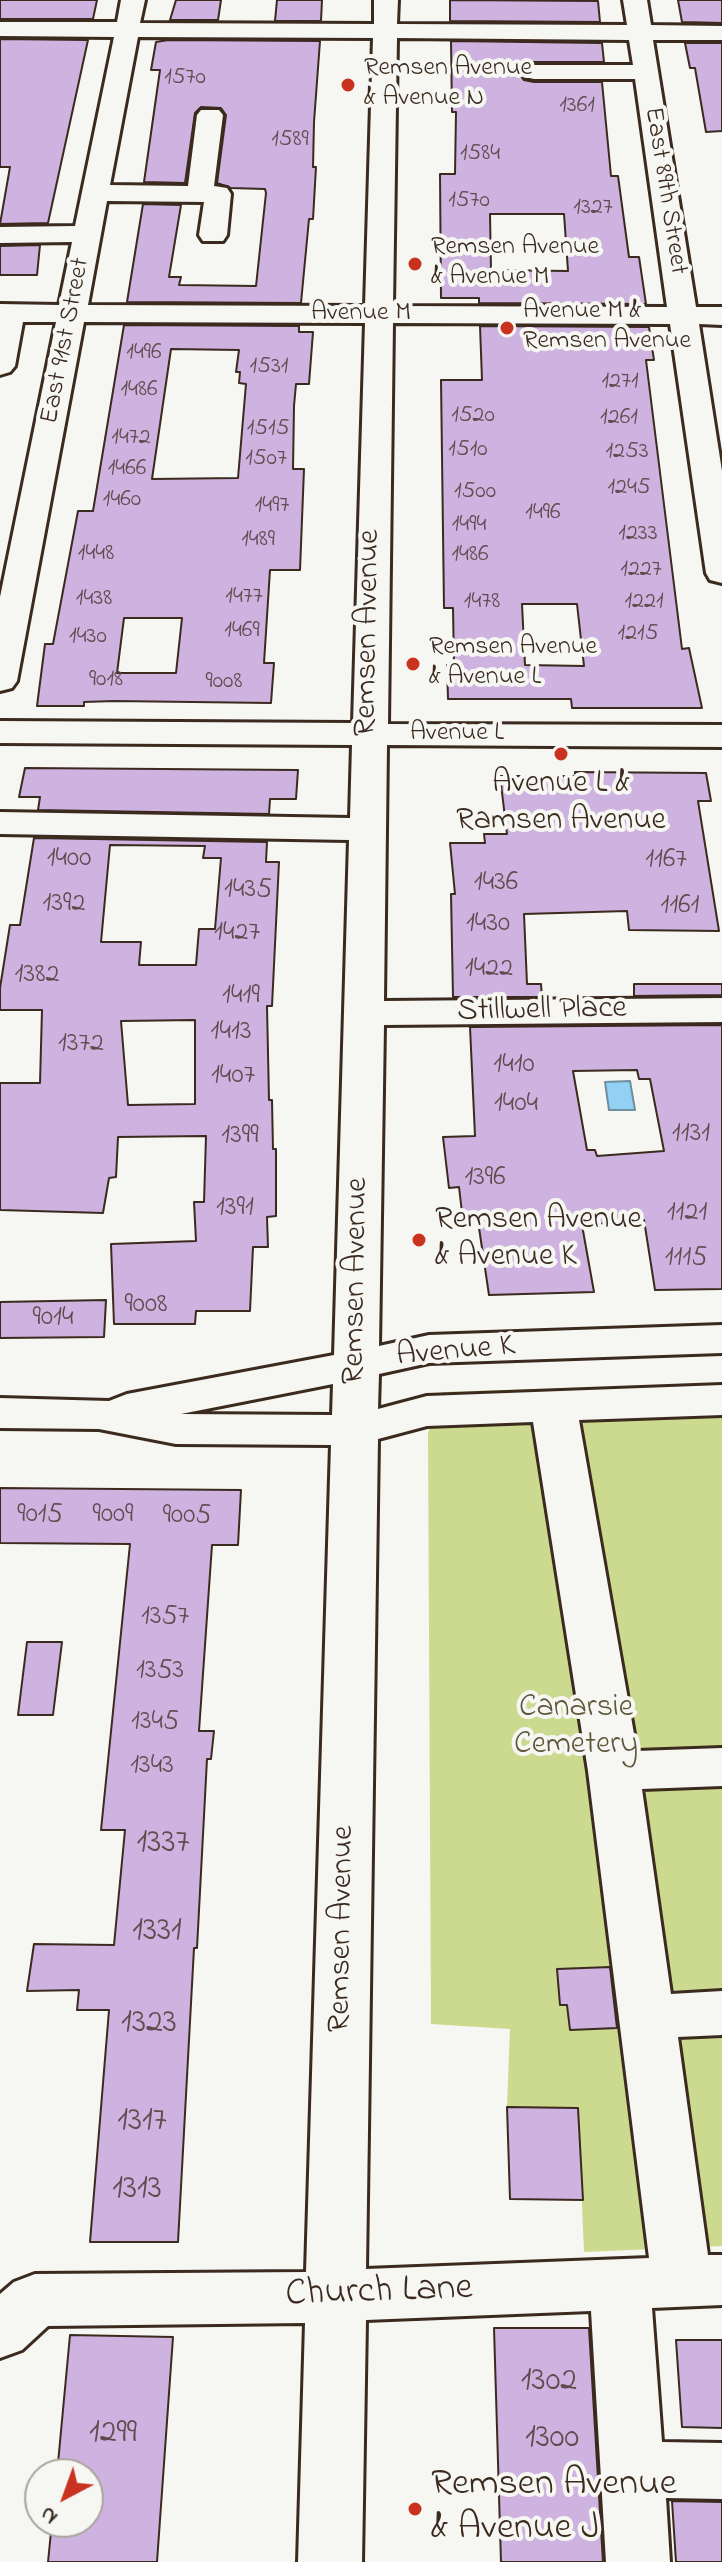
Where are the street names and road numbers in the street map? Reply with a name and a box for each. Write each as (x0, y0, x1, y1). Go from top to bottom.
street label: East 89th Street (635, 105, 693, 277)
street label: East 91st Street (36, 255, 98, 427)
street label: Avenue M (311, 299, 411, 331)
street label: Remsen Avenue (349, 529, 391, 737)
street label: Avenue L (410, 719, 504, 751)
street label: Stillwell Place (457, 991, 627, 1033)
street label: Remsen Avenue (337, 1177, 379, 1385)
street label: Avenue K (395, 1329, 517, 1377)
street label: Remsen Avenue (323, 1825, 365, 2033)
street label: Church Lane (285, 2268, 473, 2320)

